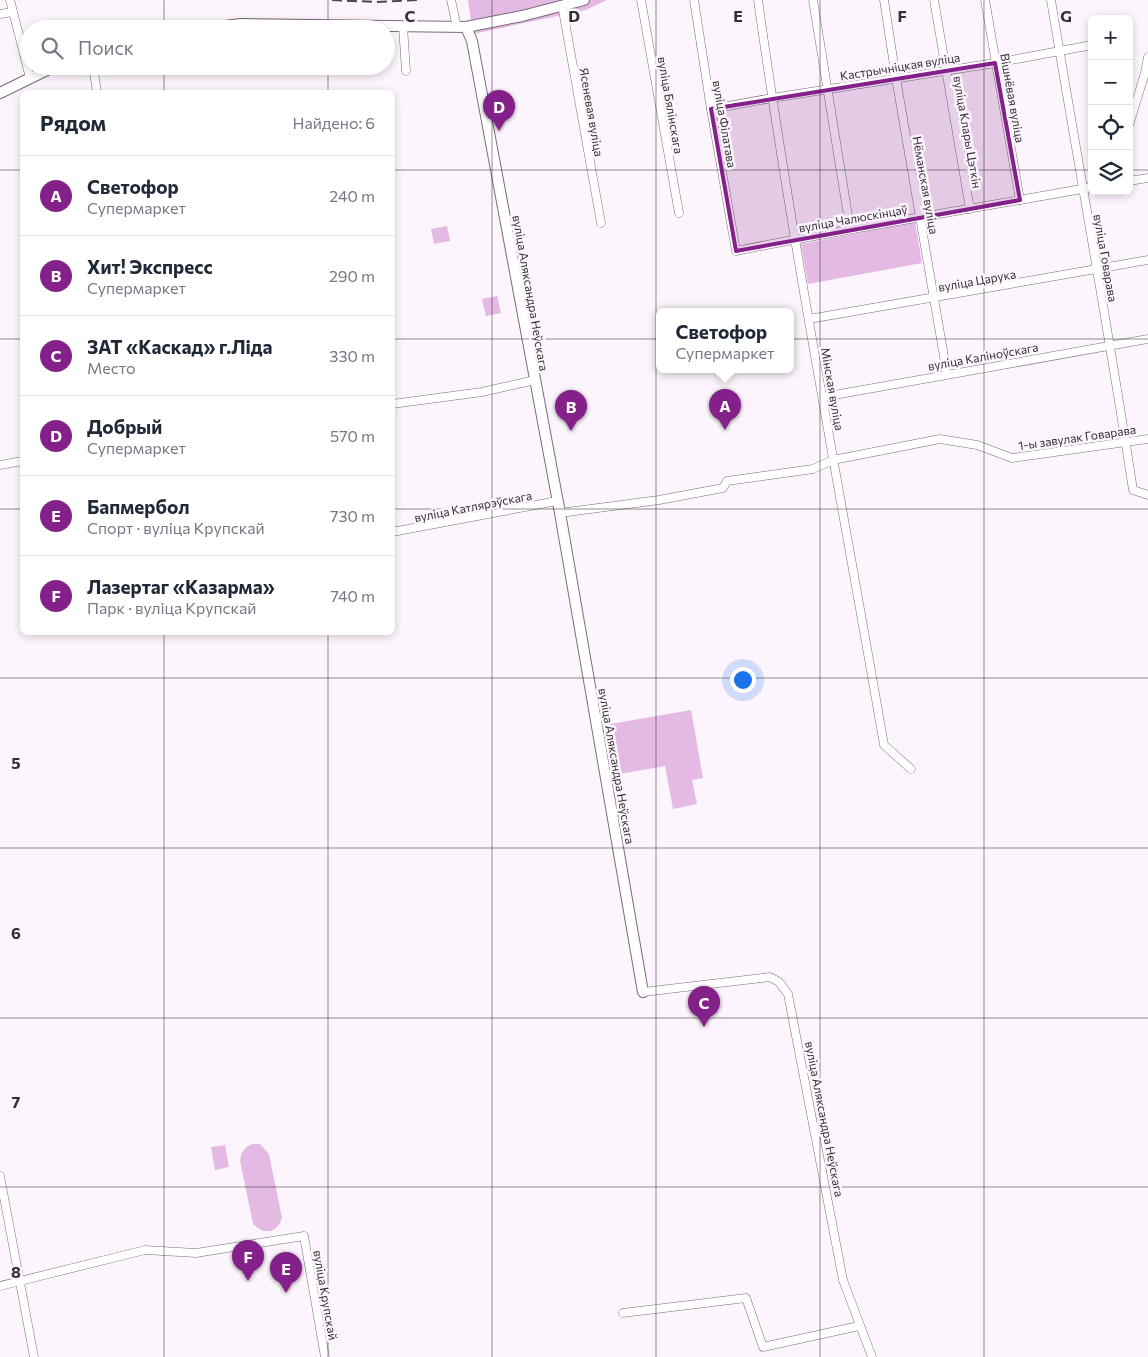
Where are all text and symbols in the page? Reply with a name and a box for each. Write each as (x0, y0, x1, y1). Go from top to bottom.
text: C (405, 6, 416, 25)
text: D (568, 6, 580, 25)
text: E (733, 6, 743, 25)
text: F (897, 6, 907, 25)
text: G (1060, 6, 1072, 25)
map controls (1088, 15, 1133, 195)
button: + (1088, 15, 1133, 60)
search box (20, 20, 395, 75)
icon: search (38, 34, 66, 62)
text: Поиск (78, 36, 134, 59)
street label: Кастрычніцкая вуліца (839, 50, 961, 82)
street label: Вішнёвая вуліца (998, 52, 1028, 144)
street label: вуліца Бялінскага (656, 55, 686, 155)
button: − (1088, 60, 1133, 105)
street label: Ясеневая вуліца (577, 66, 607, 158)
street label: вуліца Клары Цэткін (951, 75, 985, 189)
street label: вуліца Філатава (710, 79, 740, 169)
pin: D (483, 90, 515, 131)
button: locate (1088, 105, 1133, 150)
text: Рядом (40, 110, 106, 135)
text: Найдено: 6 (292, 113, 375, 132)
street label: Нёманская вуліца (910, 135, 942, 235)
button: layers (1088, 150, 1133, 195)
text: Светофор (87, 175, 179, 198)
text: A (50, 186, 62, 205)
text: 240 m (329, 186, 375, 205)
text: Супермаркет (87, 198, 186, 217)
street label: вуліца Чалюскінцаў (797, 202, 909, 234)
street label: вуліца Говарава (1091, 213, 1121, 303)
street label: вуліца Аляксандра Неўскага (510, 214, 552, 372)
text: Хит! Экспресс (87, 255, 213, 278)
text: B (51, 266, 61, 285)
text: 290 m (329, 266, 375, 285)
street label: вуліца Царука (937, 266, 1017, 294)
text: Супермаркет (87, 278, 186, 297)
popup (656, 308, 794, 373)
text: Светофор (675, 320, 767, 343)
text: ЗАТ «Каскад» г.Ліда (87, 335, 272, 358)
street label: вуліца Каліноўскага (927, 339, 1039, 373)
text: Супермаркет (675, 343, 775, 362)
text: C (51, 346, 61, 365)
text: 330 m (329, 346, 375, 365)
street label: Мінская вуліца (819, 346, 847, 432)
text: Место (87, 358, 136, 377)
pin: A (709, 389, 741, 430)
pin: B (555, 390, 587, 431)
text: Добрый (87, 415, 162, 438)
street label: 1-ы завулак Говарава (1017, 422, 1137, 452)
text: D (50, 426, 62, 445)
text: 570 m (330, 426, 375, 445)
text: Супермаркет (87, 438, 186, 457)
street label: вуліца Катлярэўскага (413, 488, 533, 524)
text: Бапмербол (87, 495, 189, 518)
text: E (51, 506, 61, 525)
text: 730 m (330, 506, 375, 525)
text: Спорт · вуліца Крупскай (87, 518, 265, 537)
text: Лазертаг «Казарма» (87, 575, 275, 598)
text: F (51, 586, 61, 605)
text: 740 m (330, 586, 375, 605)
text: Парк · вуліца Крупскай (87, 598, 257, 617)
your location (730, 667, 756, 693)
street label: вуліца Аляксандра Неўскага (596, 687, 638, 845)
text: 5 (11, 753, 21, 772)
text: 6 (11, 923, 21, 942)
pin: C (688, 986, 720, 1027)
street label: вуліца Аляксандра Неўскага (803, 1040, 847, 1198)
text: 7 (12, 1092, 21, 1111)
pin: F (232, 1240, 264, 1281)
street label: вуліца Крупскай (311, 1249, 341, 1341)
pin: E (270, 1252, 302, 1293)
text: 8 (11, 1262, 21, 1281)

